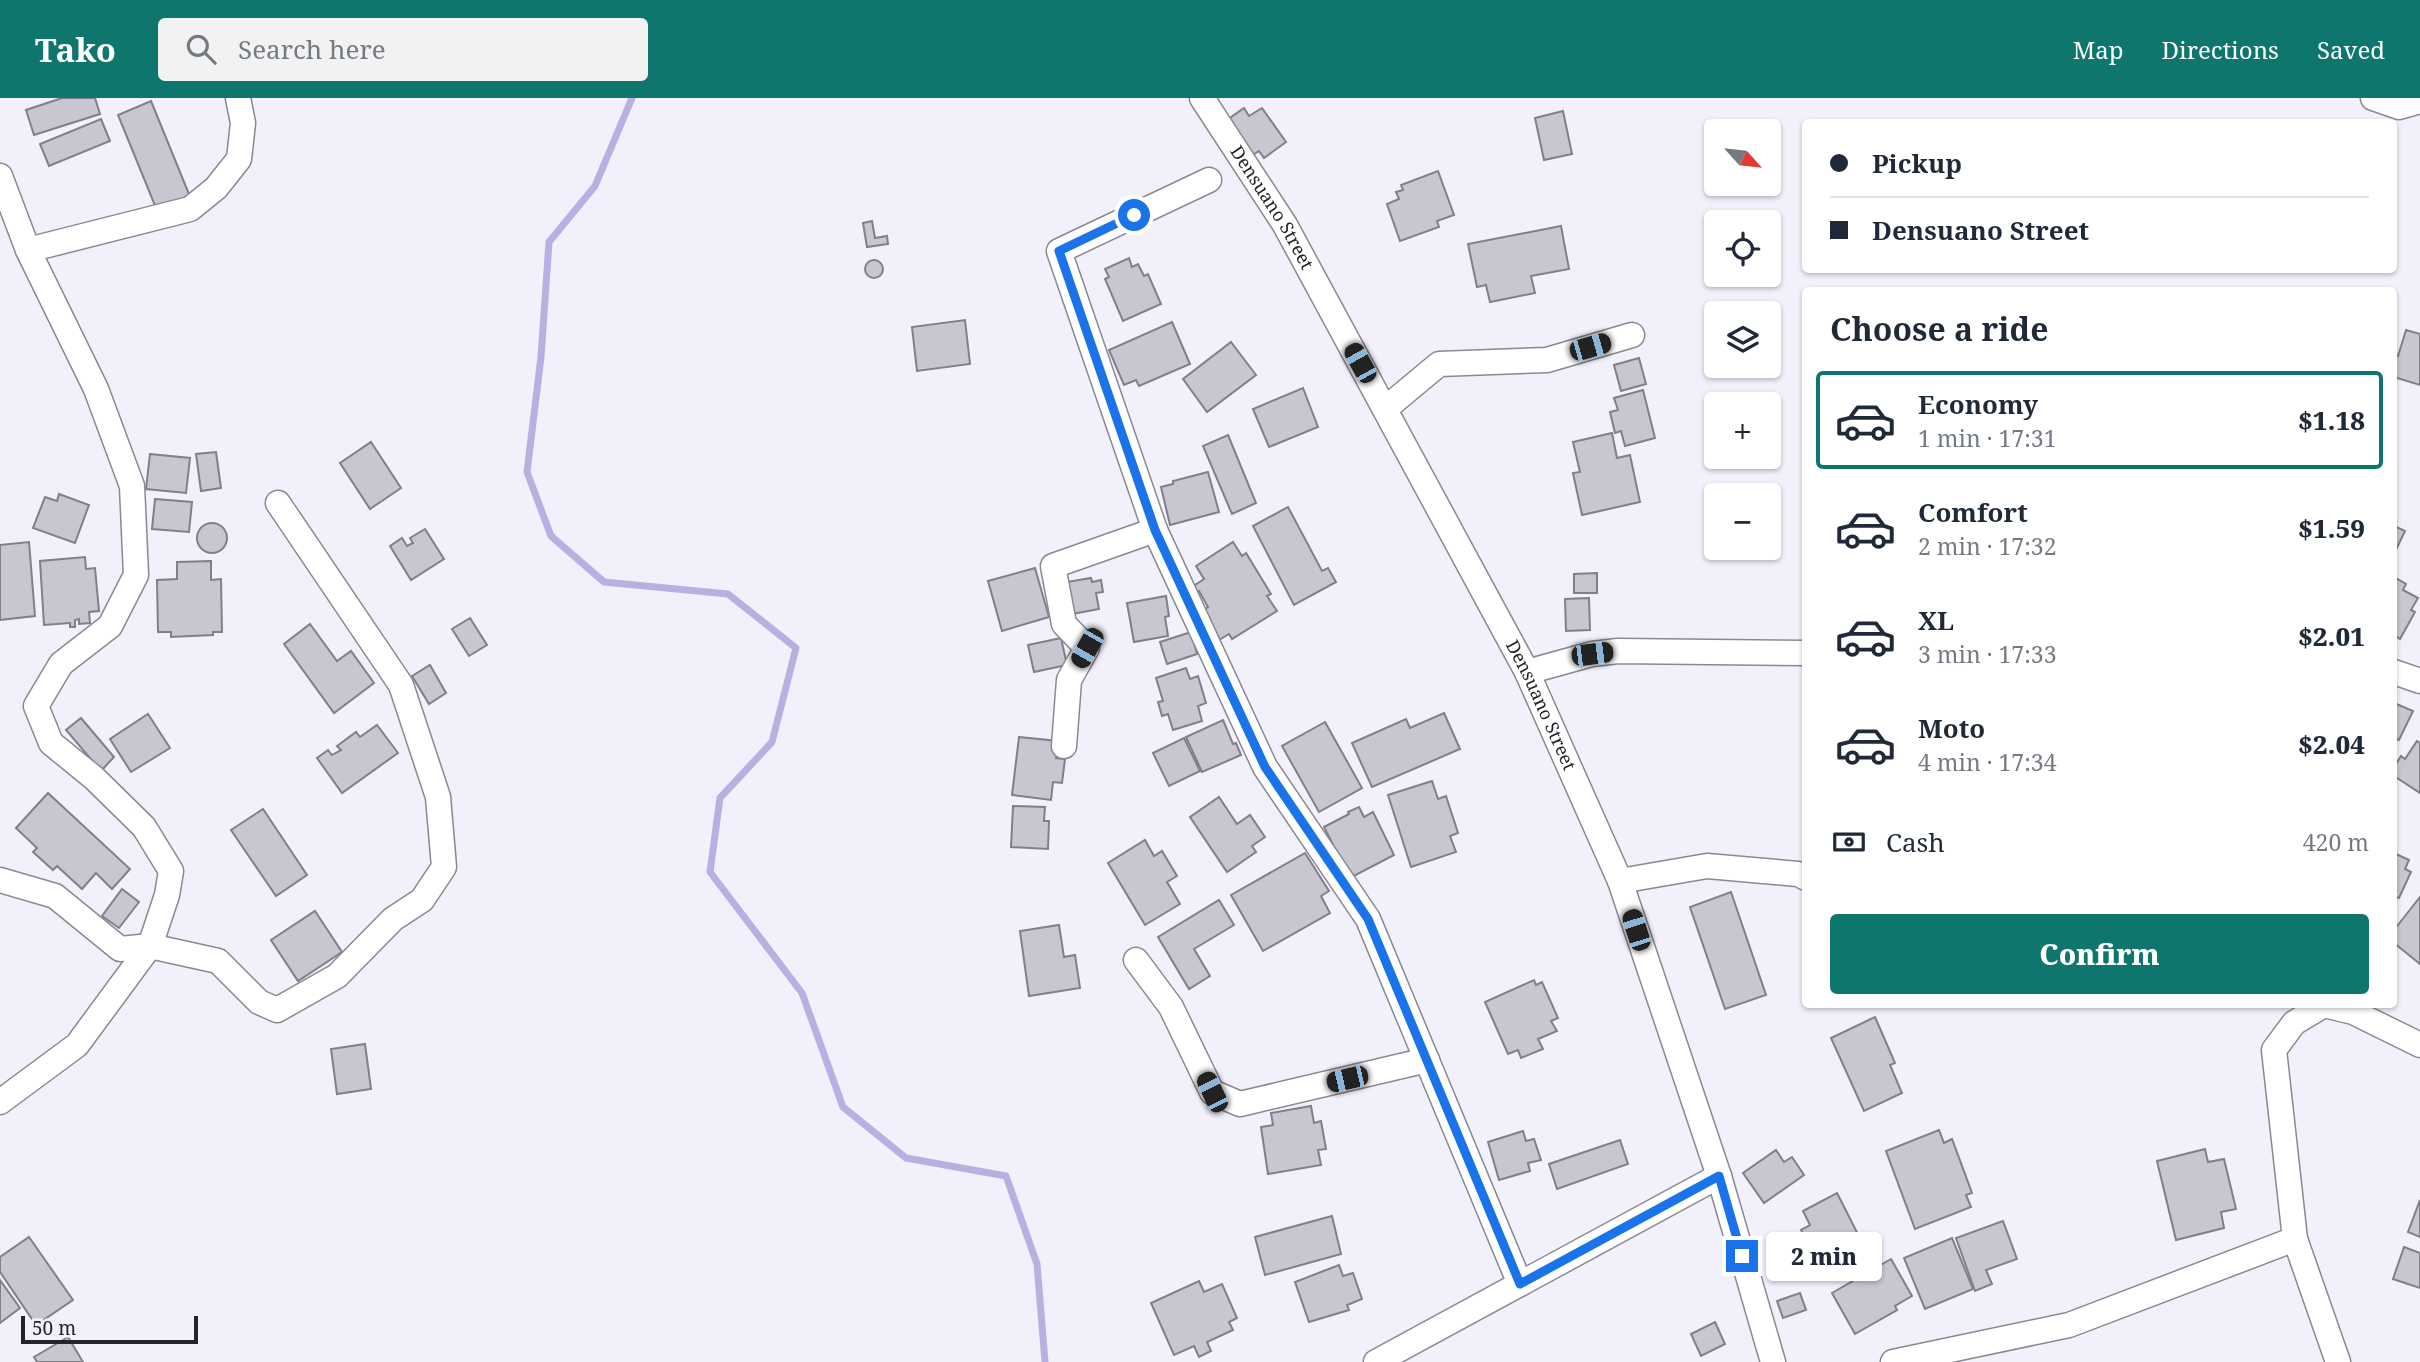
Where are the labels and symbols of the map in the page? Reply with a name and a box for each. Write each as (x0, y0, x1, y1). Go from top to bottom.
north arrow (1704, 119, 1782, 196)
street label: Densuano Street (1225, 141, 1320, 273)
route start (1118, 199, 1150, 231)
car (1567, 331, 1614, 363)
car (1341, 340, 1380, 386)
car (1068, 625, 1107, 671)
street label: Densuano Street (1501, 635, 1582, 774)
car (1570, 641, 1615, 667)
car (1620, 907, 1653, 953)
car (1325, 1064, 1370, 1094)
car (1194, 1069, 1231, 1115)
callout: 2 min (1766, 1232, 1882, 1280)
route end (1726, 1240, 1758, 1272)
scale bar (21, 1313, 198, 1345)

